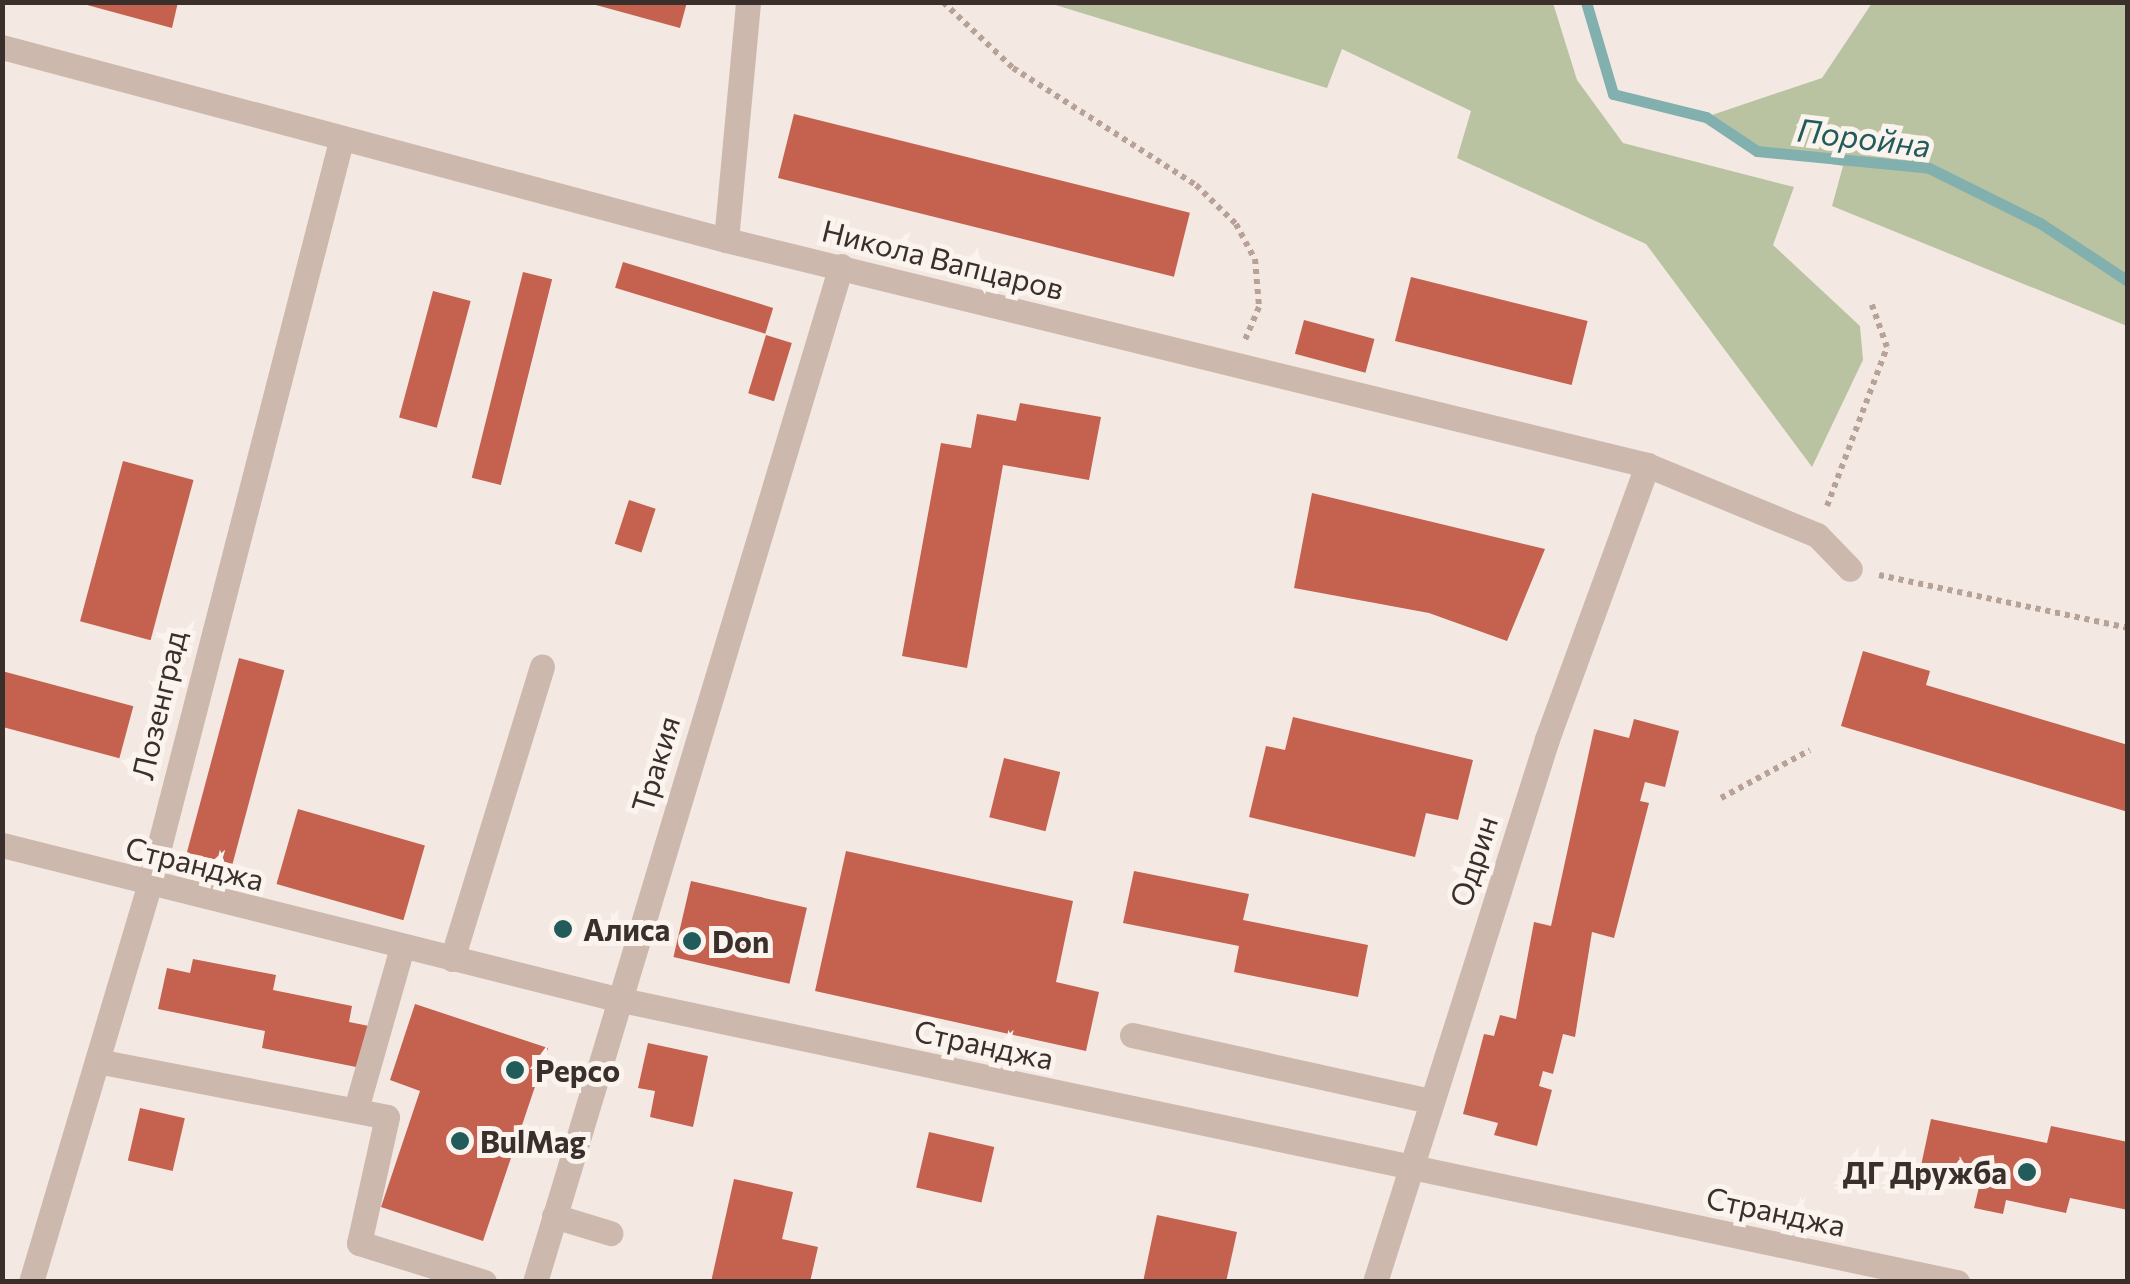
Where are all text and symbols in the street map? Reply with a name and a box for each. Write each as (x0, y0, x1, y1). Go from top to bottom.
water label: Поройна (1795, 110, 1933, 164)
street label: Никола Вапцаров (818, 212, 1068, 306)
street label: Лозенград (123, 627, 193, 783)
street label: Тракия (623, 711, 687, 817)
street label: Одрин (1441, 811, 1505, 911)
street label: Странджа (122, 828, 268, 898)
place label: Алиса (583, 911, 670, 947)
marker: Алиса (552, 918, 574, 940)
place label: Don (712, 923, 769, 959)
marker: Don (681, 930, 703, 952)
street label: Странджа (911, 1012, 1057, 1076)
place label: Pepco (535, 1052, 620, 1088)
marker: Pepco (504, 1059, 526, 1081)
place label: BulMag (480, 1123, 586, 1159)
marker: BulMag (449, 1130, 471, 1152)
place label: ДГ Дружба (1843, 1154, 2007, 1190)
marker: ДГ Дружба (2016, 1161, 2038, 1183)
street label: Странджа (1703, 1179, 1849, 1243)

